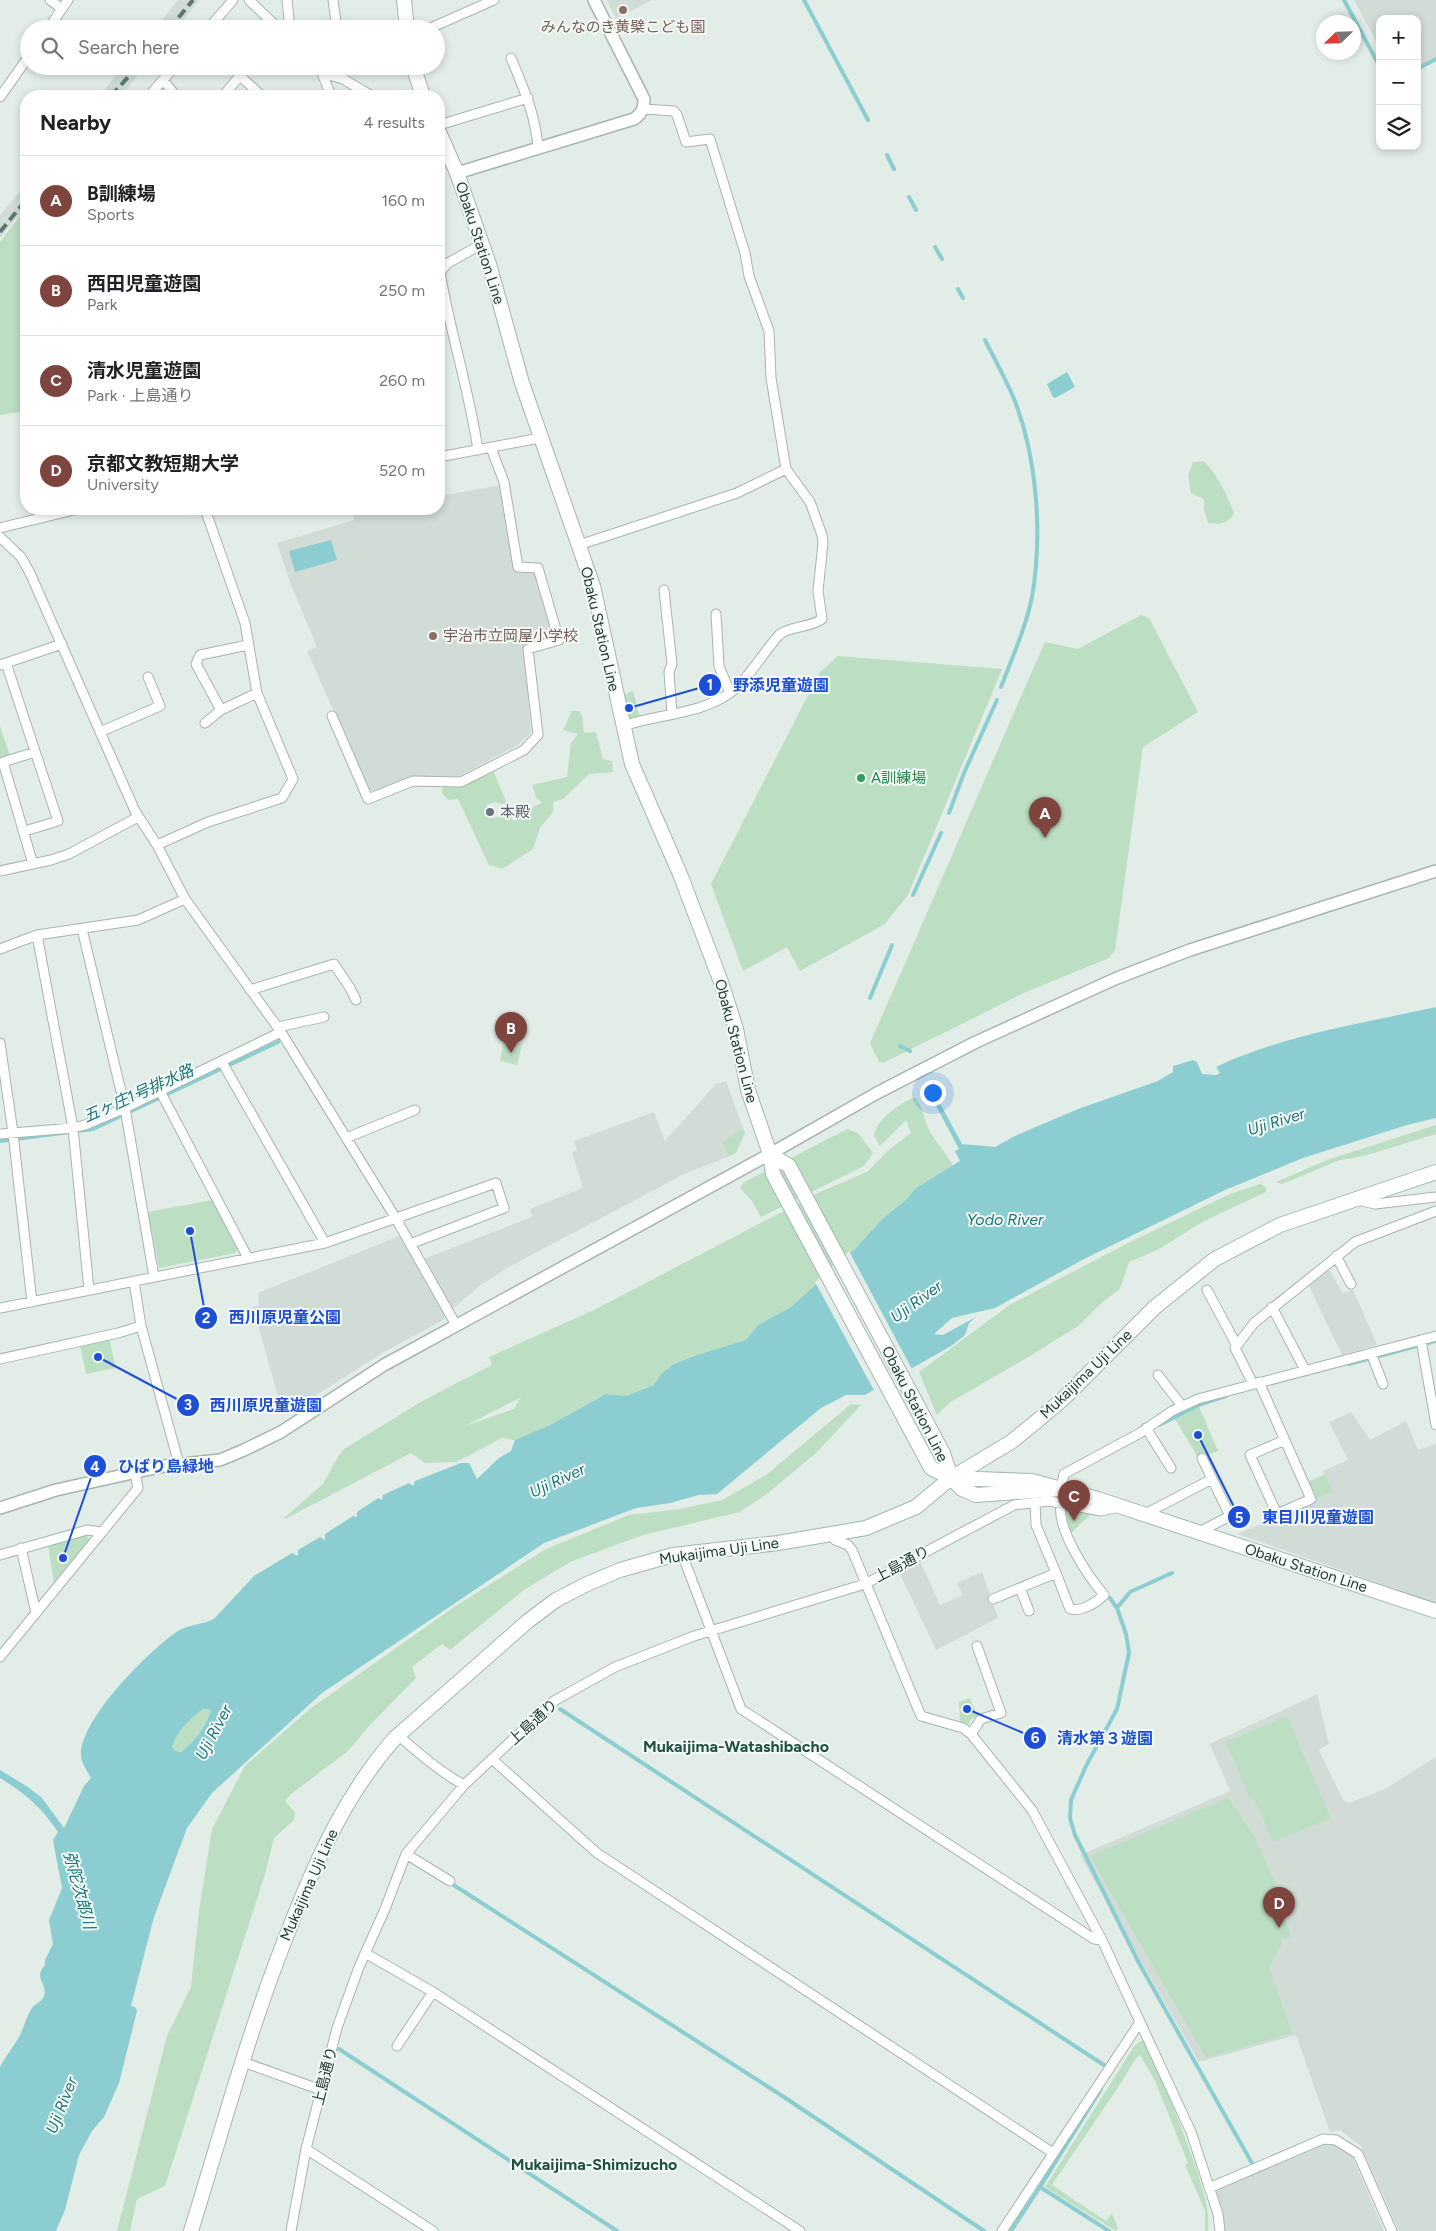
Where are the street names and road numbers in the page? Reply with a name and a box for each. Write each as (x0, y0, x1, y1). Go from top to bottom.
street label: Obaku Station Line (452, 179, 508, 307)
street label: Obaku Station Line (577, 565, 623, 693)
street label: Obaku Station Line (711, 977, 761, 1105)
street label: Mukaijima Uji Line (1036, 1326, 1136, 1422)
street label: Obaku Station Line (878, 1343, 952, 1465)
street label: Mukaijima Uji Line (658, 1534, 780, 1568)
street label: Obaku Station Line (1242, 1540, 1370, 1596)
street label: 上島通り (871, 1542, 933, 1586)
street label: 上島通り (505, 1695, 561, 1749)
street label: Mukaijima Uji Line (276, 1826, 342, 1944)
street label: 上島通り (309, 2045, 341, 2107)

